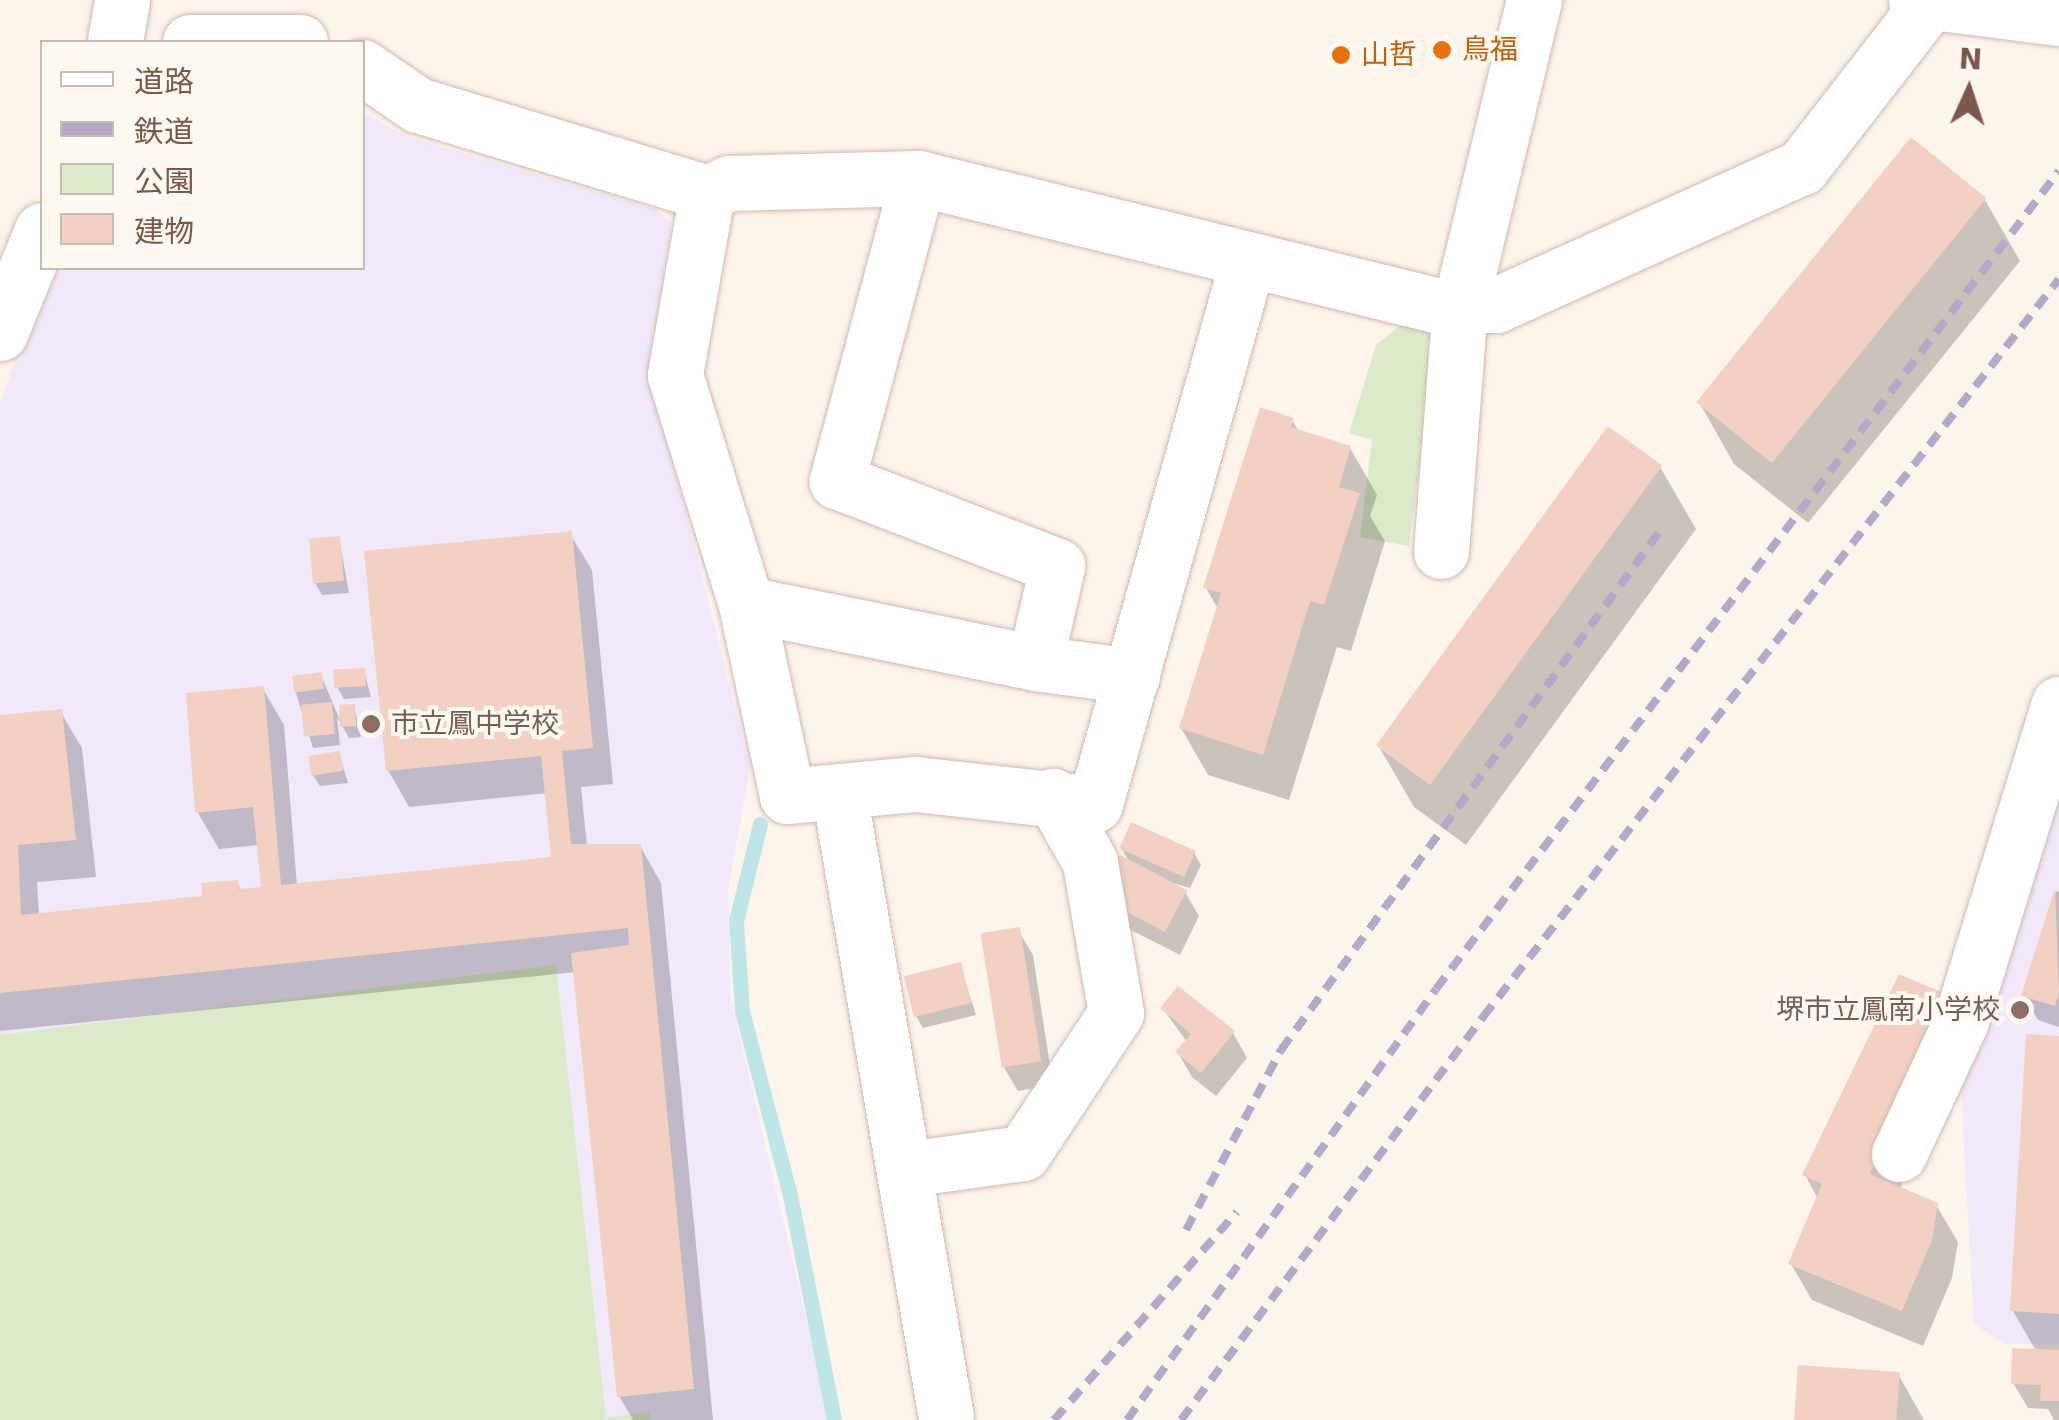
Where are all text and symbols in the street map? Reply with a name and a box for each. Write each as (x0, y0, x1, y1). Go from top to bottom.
place label: 鳥福 (1462, 33, 1518, 67)
place label: 山哲 (1361, 38, 1417, 72)
marker: 鳥福 (1431, 39, 1453, 61)
legend (40, 40, 365, 270)
north arrow (1919, 40, 2019, 140)
text: N (1958, 42, 1983, 77)
marker: 山哲 (1330, 44, 1352, 66)
text: 道路 (134, 64, 194, 99)
text: 鉄道 (134, 114, 194, 149)
text: 公園 (134, 164, 194, 199)
text: 建物 (134, 214, 194, 249)
place label: 市立鳳中学校 (391, 707, 559, 741)
marker: 市立鳳中学校 (360, 713, 382, 735)
place label: 堺市立鳳南小学校 (1776, 993, 2000, 1027)
marker: 堺市立鳳南小学校 (2009, 999, 2031, 1021)

